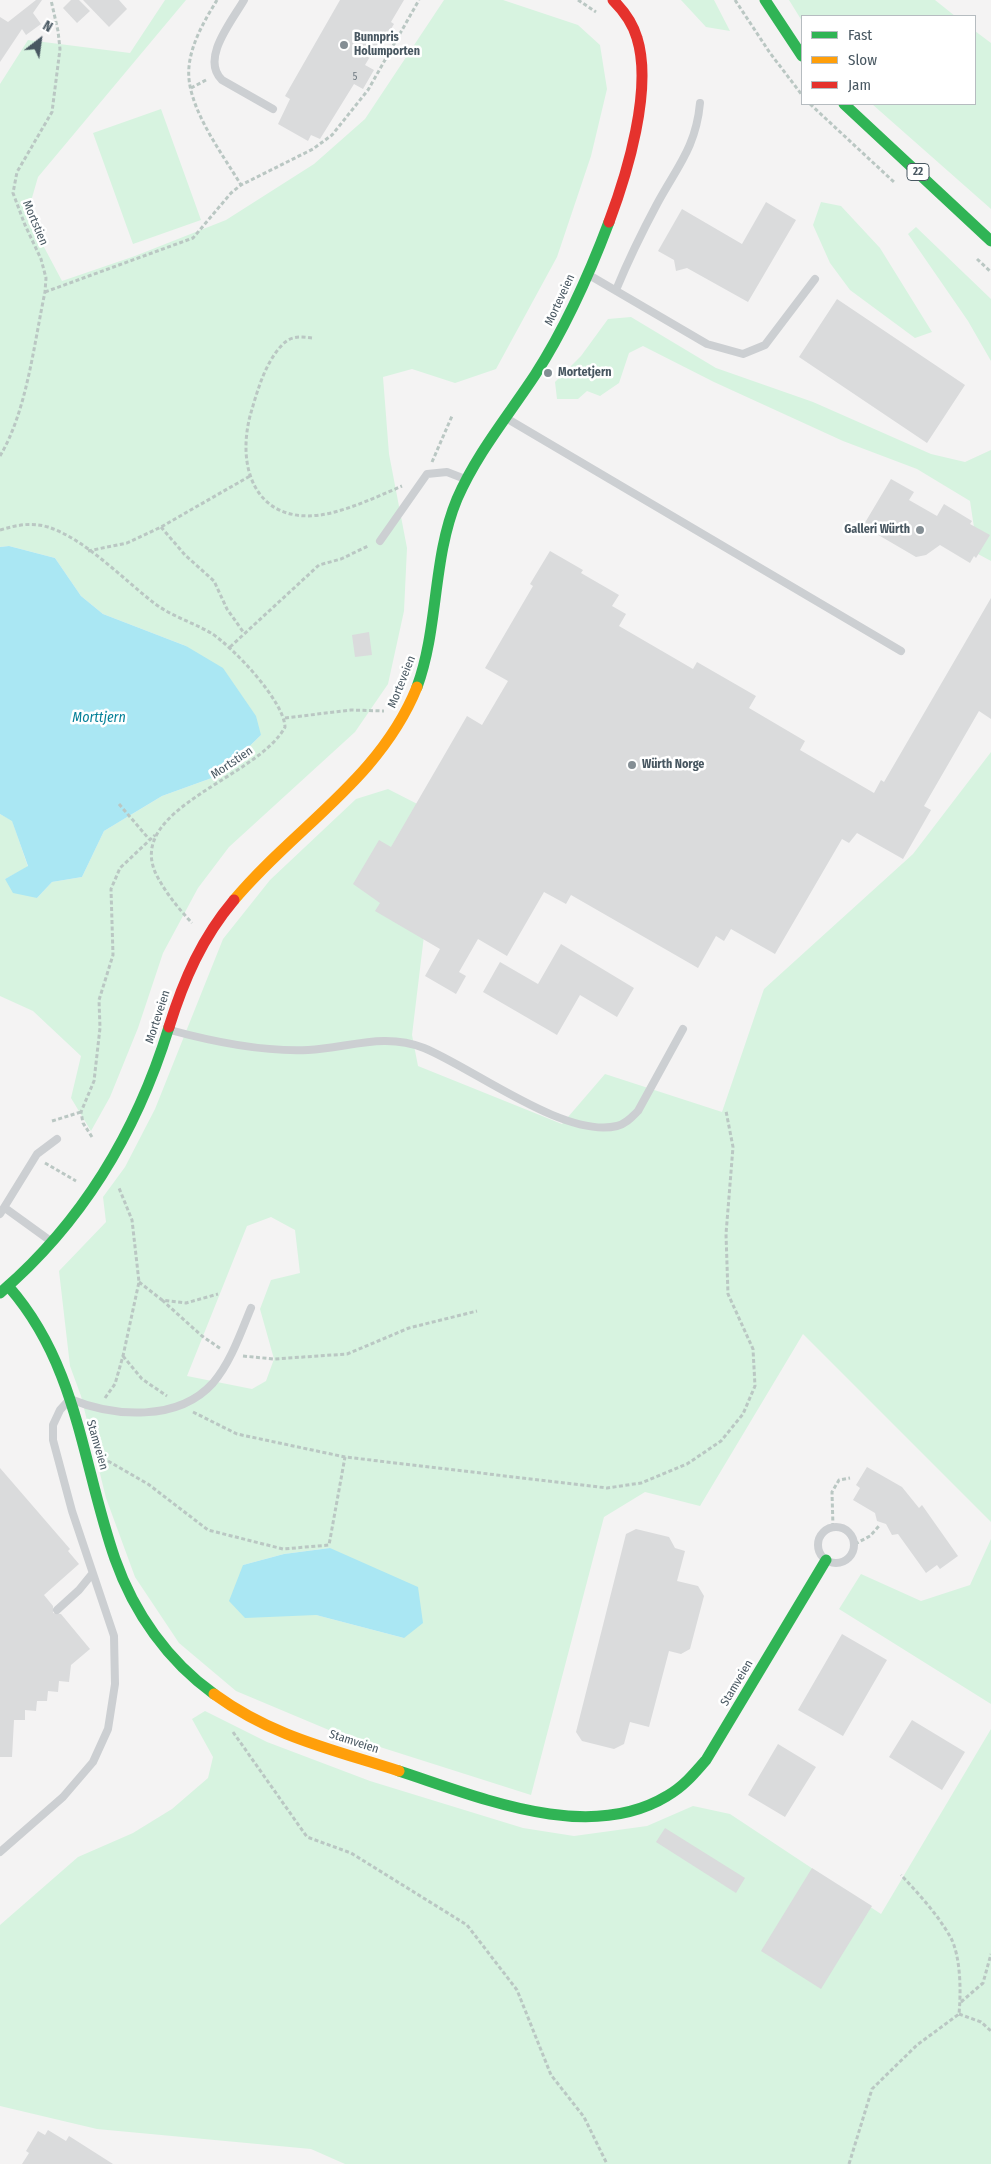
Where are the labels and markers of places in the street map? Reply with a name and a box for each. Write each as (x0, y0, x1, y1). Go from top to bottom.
place label: Bunnpris Holumporten (354, 31, 420, 59)
marker: Bunnpris Holumporten (338, 39, 350, 51)
place label: Mortetjern (558, 366, 612, 380)
marker: Mortetjern (542, 367, 554, 379)
place label: Galleri Würth (844, 523, 910, 537)
marker: Galleri Würth (914, 524, 926, 536)
place label: Würth Norge (642, 758, 704, 772)
marker: Würth Norge (626, 759, 638, 771)

